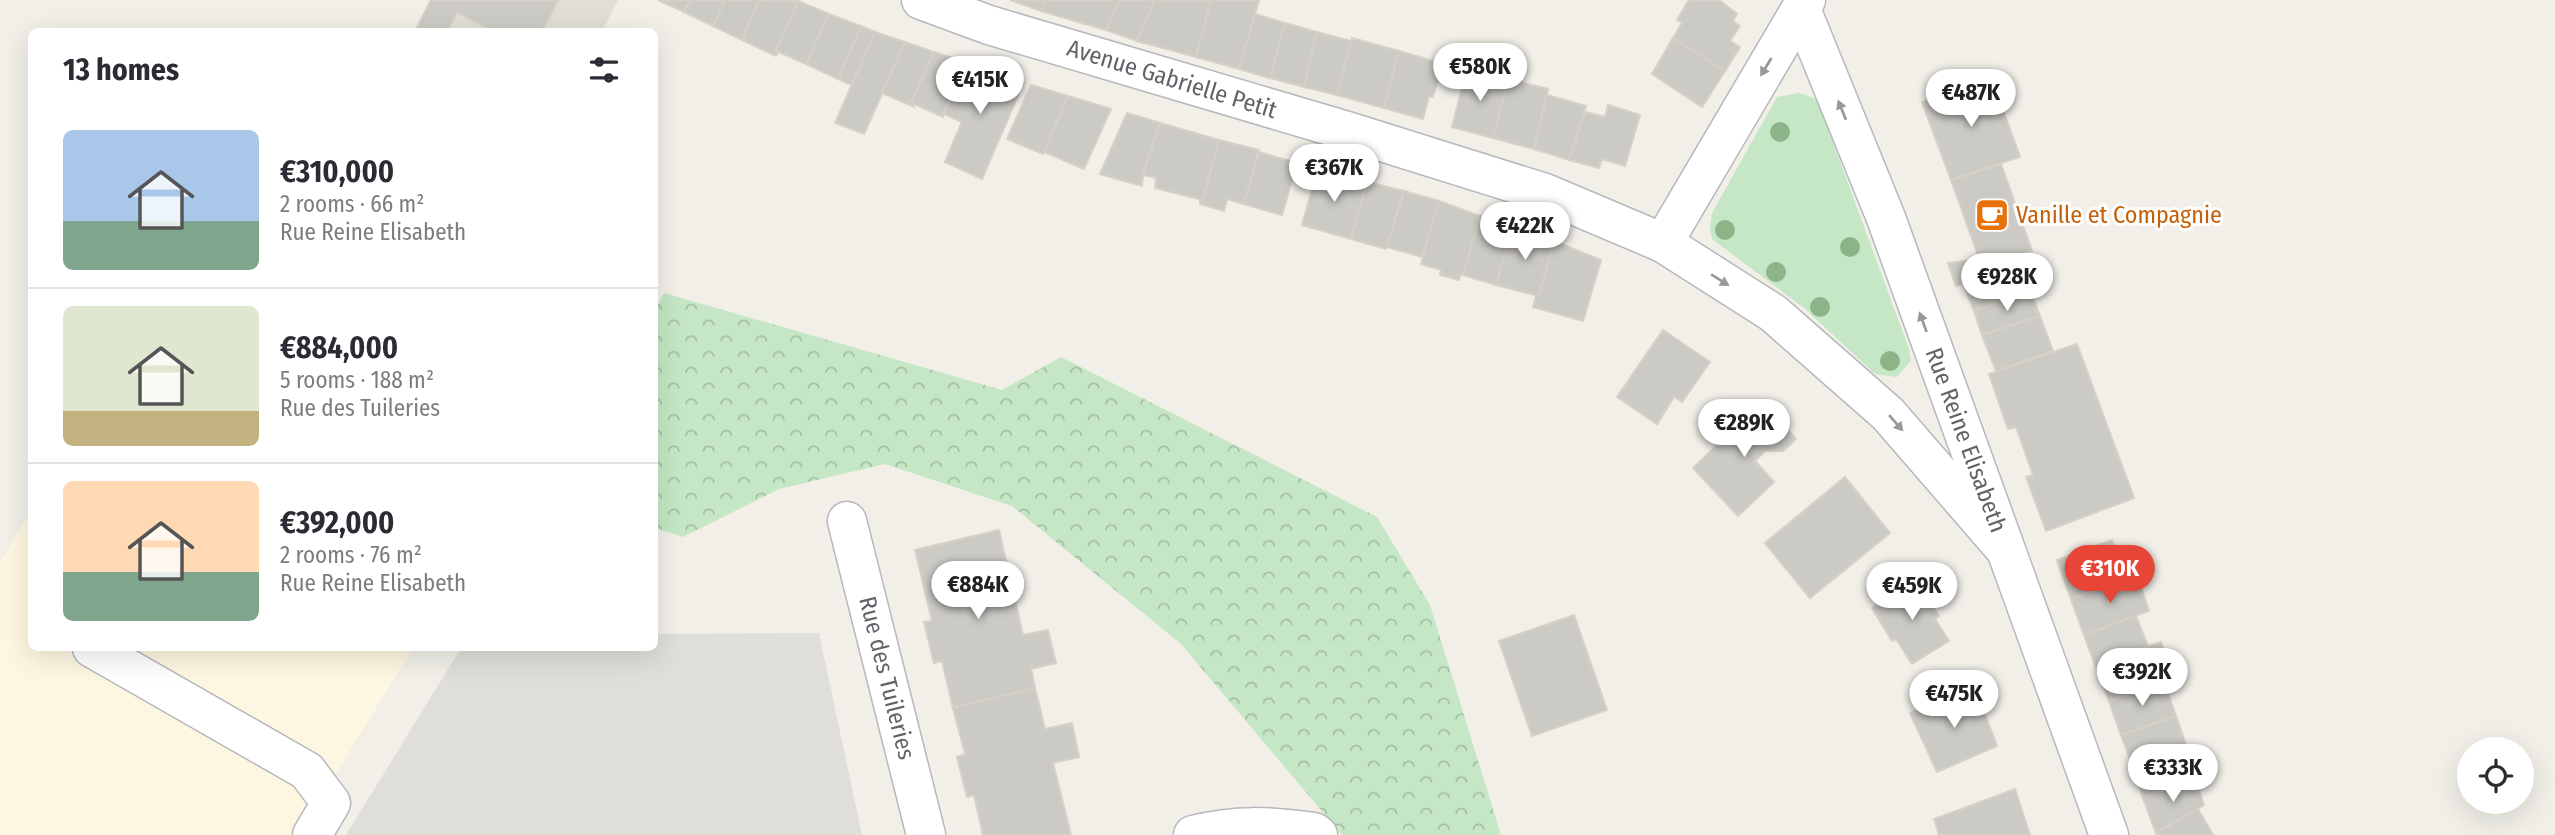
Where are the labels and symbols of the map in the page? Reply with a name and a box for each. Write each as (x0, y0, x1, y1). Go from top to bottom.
street label: Avenue Gabrielle Petit (1064, 34, 1280, 124)
pin: €580K (1431, 43, 1529, 103)
pin: €415K (931, 57, 1029, 116)
one-way arrow (1760, 58, 1773, 77)
pin: €487K (1922, 69, 2020, 129)
one-way arrow (1836, 99, 1847, 120)
pin: €367K (1285, 144, 1383, 204)
cafe icon: Vanille et Compagnie (1973, 196, 2011, 234)
place label: Vanille et Compagnie (2016, 201, 2222, 229)
pin: €422K (1476, 202, 1574, 262)
pin: €928K (1958, 254, 2056, 313)
one-way arrow (1711, 273, 1730, 286)
one-way arrow (1917, 312, 1928, 333)
street label: Rue Reine Elisabeth (1920, 344, 2012, 536)
pin: €289K (1695, 400, 1793, 459)
one-way arrow (1888, 414, 1904, 432)
pin: €310K (2061, 546, 2159, 605)
pin: €884K (929, 562, 1027, 621)
pin: €459K (1863, 562, 1961, 622)
street label: Rue des Tuileries (853, 594, 921, 762)
pin: €392K (2093, 648, 2191, 708)
pin: €475K (1905, 670, 2003, 730)
pin: €333K (2124, 744, 2222, 804)

